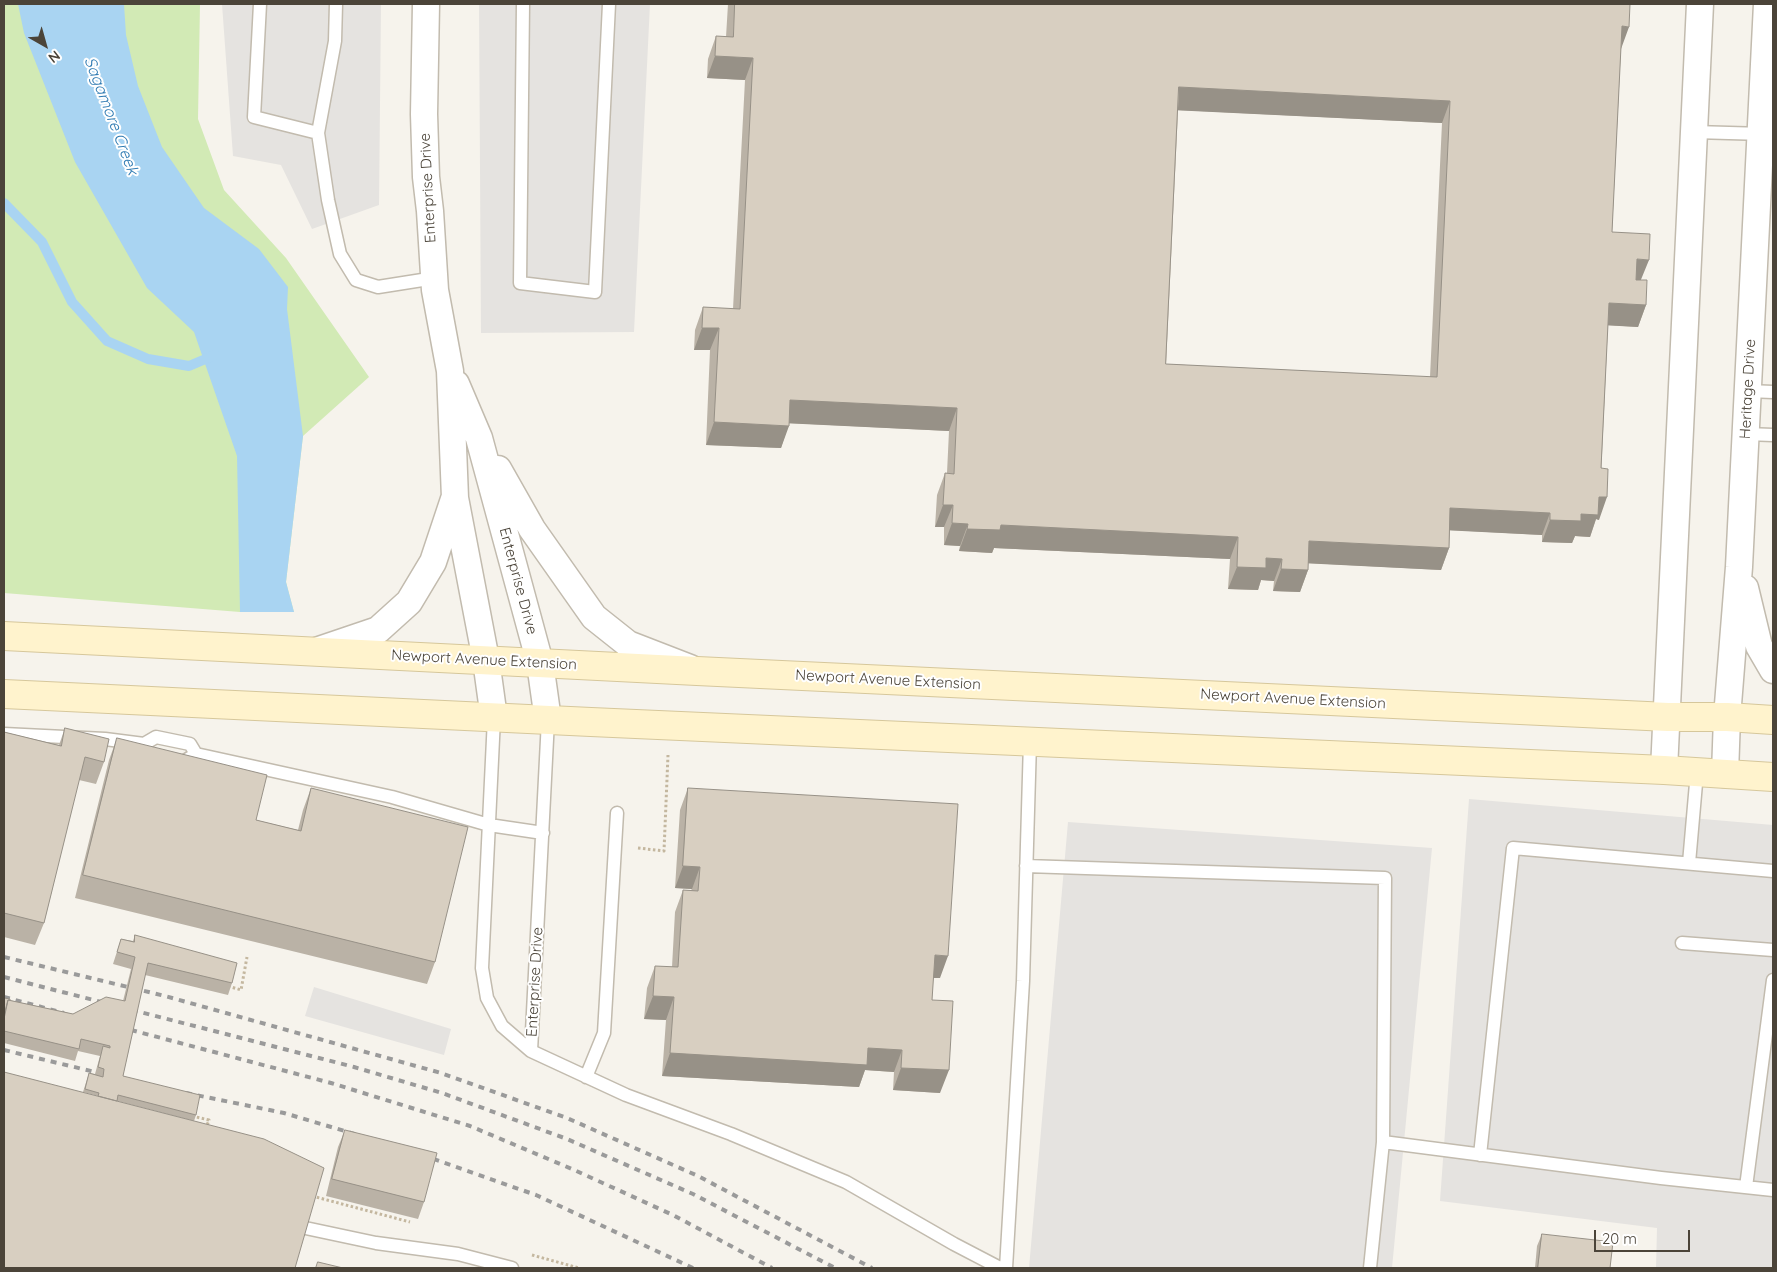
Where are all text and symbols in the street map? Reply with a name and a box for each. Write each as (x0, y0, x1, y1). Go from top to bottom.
north arrow (20, 20, 70, 70)
text: N (45, 47, 64, 67)
water label: Sagamore Creek (80, 54, 142, 178)
street label: Enterprise Drive (416, 132, 440, 244)
street label: Heritage Drive (1736, 339, 1760, 439)
street label: Enterprise Drive (495, 525, 541, 637)
street label: Newport Avenue Extension (391, 646, 577, 674)
street label: Newport Avenue Extension (795, 666, 981, 694)
street label: Newport Avenue Extension (1200, 685, 1386, 713)
street label: Enterprise Drive (523, 926, 547, 1038)
scale bar (1597, 1220, 1693, 1252)
text: 20 m (1602, 1229, 1637, 1248)

